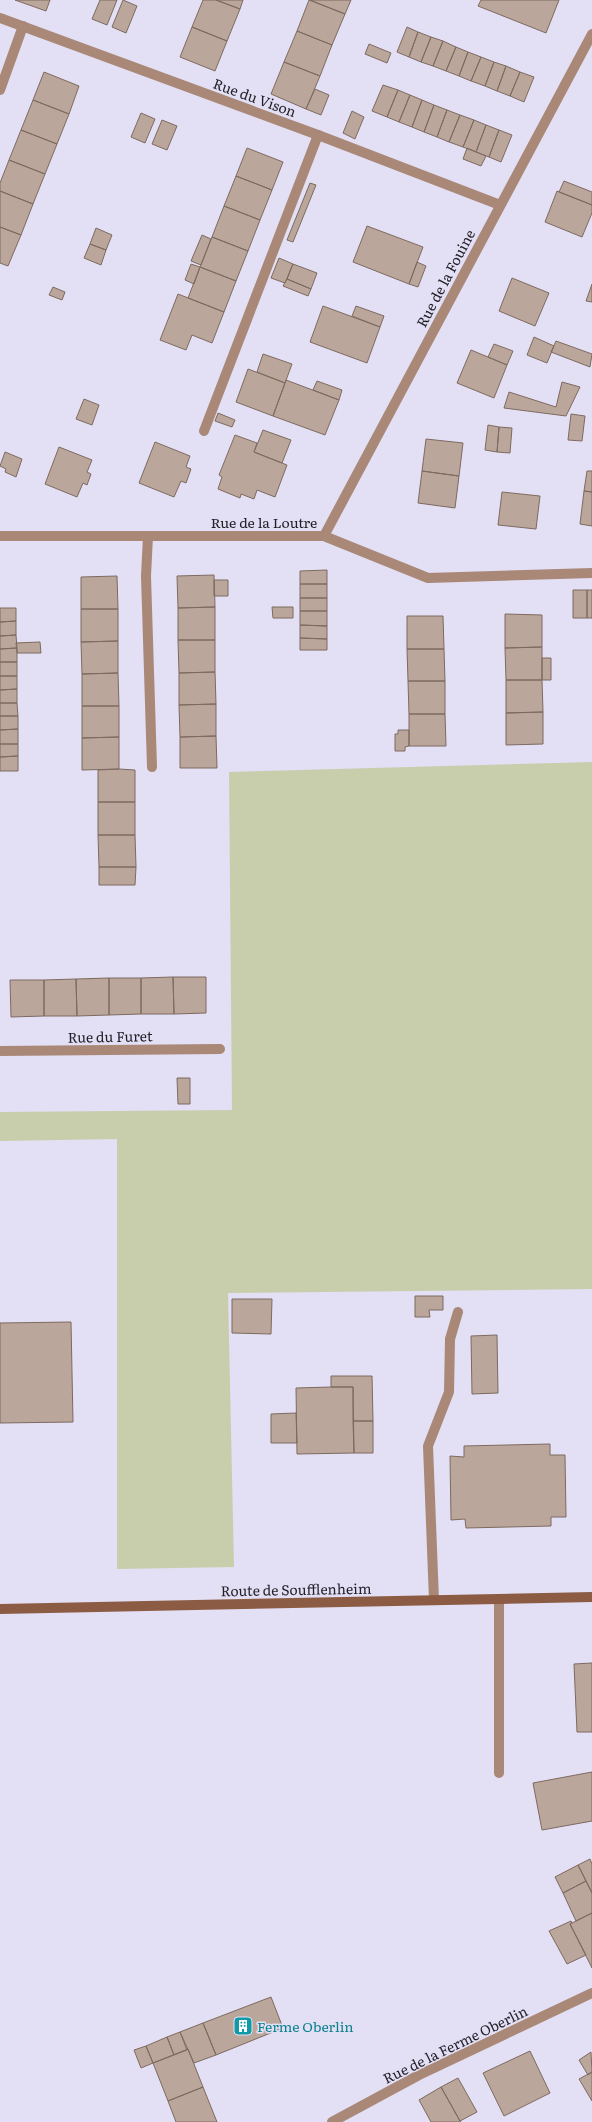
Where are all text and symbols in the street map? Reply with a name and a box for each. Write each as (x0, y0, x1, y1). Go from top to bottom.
street label: Rue du Vison (211, 73, 299, 121)
street label: Rue de la Fouine (411, 226, 479, 330)
street label: Rue de la Loutre (211, 512, 317, 532)
street label: Rue du Furet (67, 1025, 153, 1047)
street label: Route de Soufflenheim (220, 1578, 372, 1600)
street label: Rue de la Ferme Oberlin (379, 2000, 531, 2088)
building icon: Ferme Oberlin (232, 2015, 254, 2037)
place label: Ferme Oberlin (257, 2016, 354, 2036)

